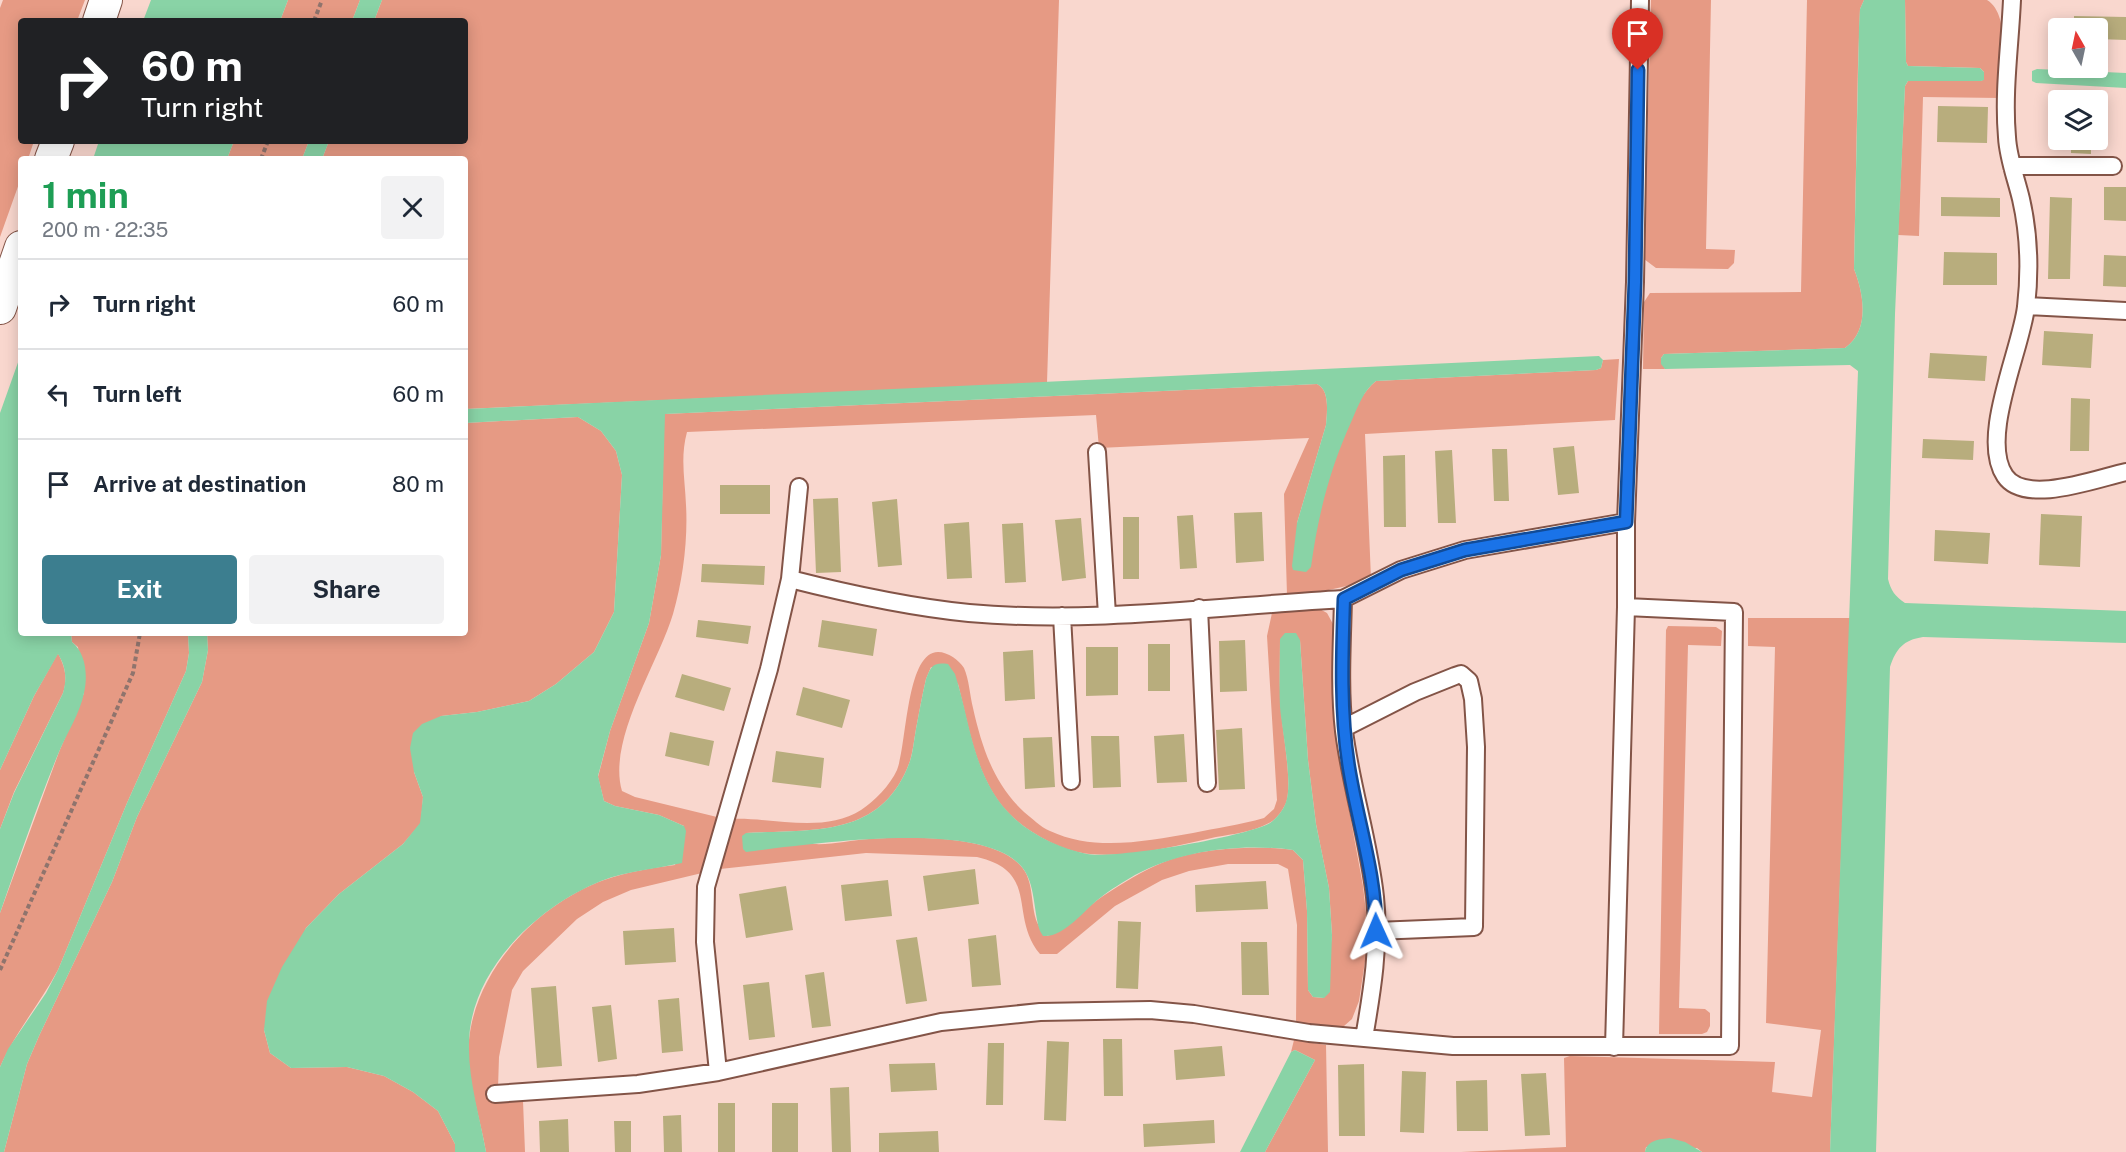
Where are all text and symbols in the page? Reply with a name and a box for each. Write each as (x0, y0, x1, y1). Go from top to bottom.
pin (1612, 8, 1663, 70)
icon: arrive (1621, 17, 1654, 50)
north arrow (2048, 18, 2108, 78)
map controls (2048, 18, 2108, 150)
text: 60 m (141, 41, 243, 90)
icon: right (42, 42, 120, 120)
button: layers (2048, 90, 2108, 150)
text: Turn right (141, 91, 264, 123)
text: 1 min (42, 174, 129, 216)
button: close (381, 176, 444, 239)
text: 200 m · 22:35 (42, 218, 168, 242)
icon: right (42, 288, 75, 321)
text: Turn right (93, 291, 196, 317)
text: 60 m (393, 291, 444, 317)
icon: left (42, 378, 75, 411)
text: Turn left (93, 381, 182, 407)
text: 60 m (393, 381, 444, 407)
icon: arrive (42, 468, 75, 501)
text: Arrive at destination (93, 471, 306, 497)
text: 80 m (392, 471, 444, 497)
button: Exit (42, 555, 237, 624)
button: Share (249, 555, 444, 624)
position arrow (1344, 899, 1408, 963)

